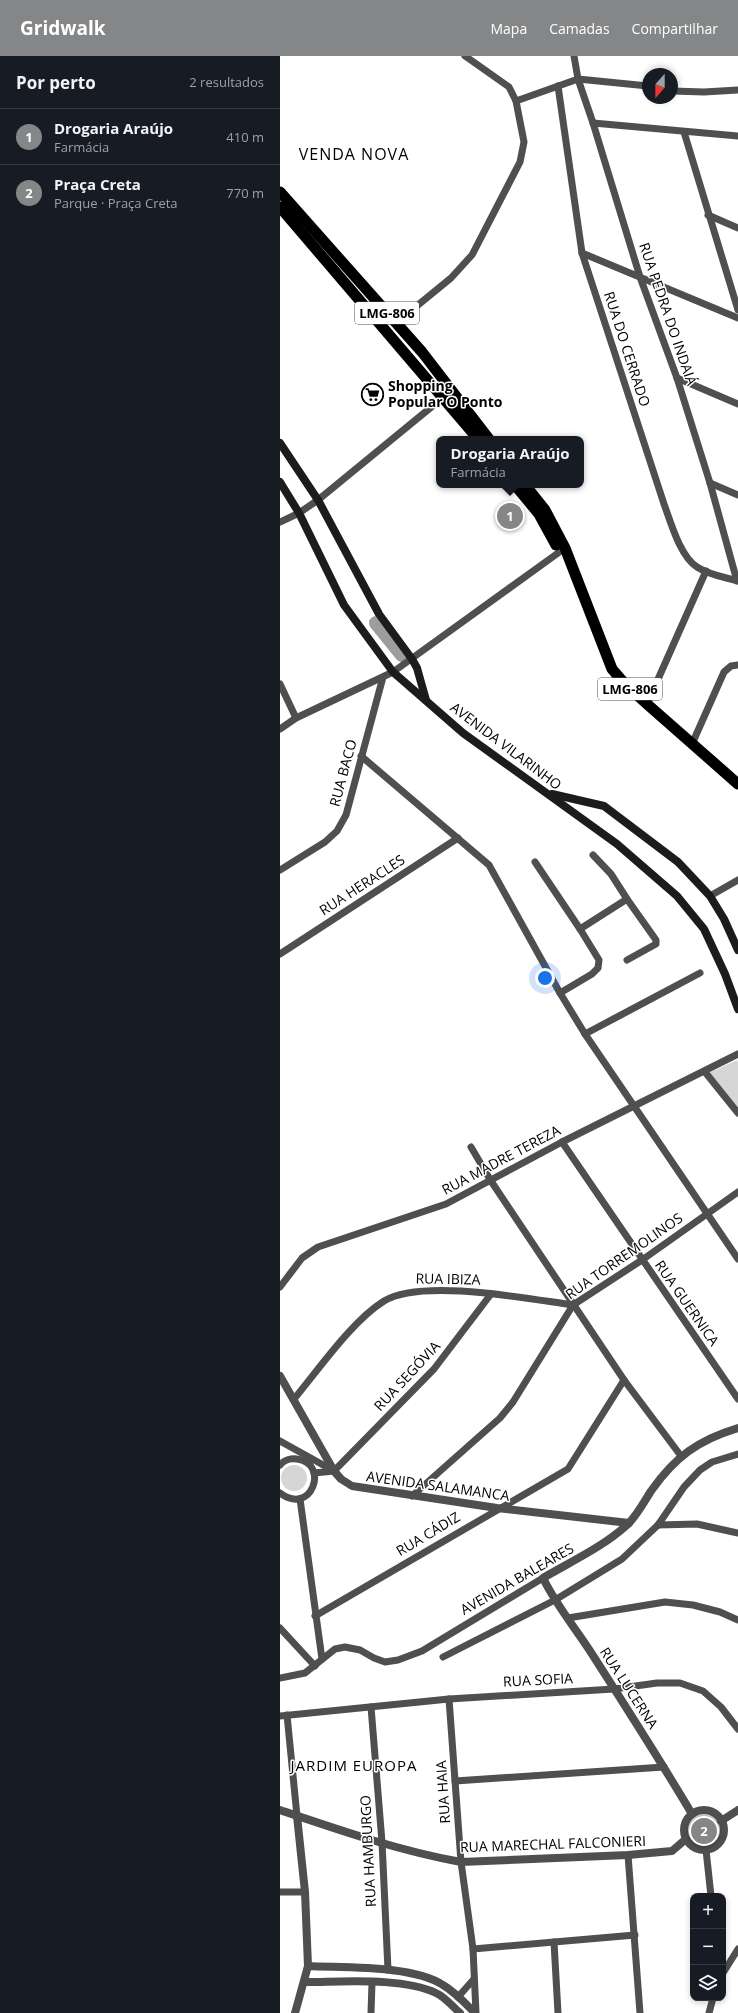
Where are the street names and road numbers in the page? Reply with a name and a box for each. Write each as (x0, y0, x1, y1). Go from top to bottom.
street label: RUA PEDRA DO INDAIÁ (635, 240, 702, 388)
street label: RUA DO CERRADO (600, 289, 655, 409)
road number: LMG-806 (355, 302, 419, 324)
road number: LMG-806 (598, 678, 662, 700)
street label: AVENIDA VILARINHO (447, 697, 566, 794)
street label: RUA BACO (324, 737, 361, 809)
street label: RUA HERACLES (315, 850, 408, 919)
street label: RUA MADRE TEREZA (438, 1120, 564, 1199)
street label: RUA TORREMOLINOS (561, 1208, 686, 1303)
street label: RUA GUERNICA (651, 1256, 724, 1349)
street label: RUA IBIZA (415, 1268, 481, 1289)
street label: RUA SEGÓVIA (369, 1337, 444, 1415)
street label: AVENIDA SALAMANCA (365, 1466, 511, 1505)
street label: RUA CÁDIZ (392, 1507, 463, 1560)
street label: AVENIDA BALEARES (457, 1538, 577, 1619)
street label: RUA LUCERNA (596, 1643, 663, 1732)
street label: RUA SOFIA (503, 1668, 574, 1691)
street label: RUA HAIA (431, 1760, 454, 1824)
street label: RUA HAMBURGO (355, 1794, 380, 1907)
street label: RUA MARECHAL FALCONIERI (460, 1831, 646, 1856)

